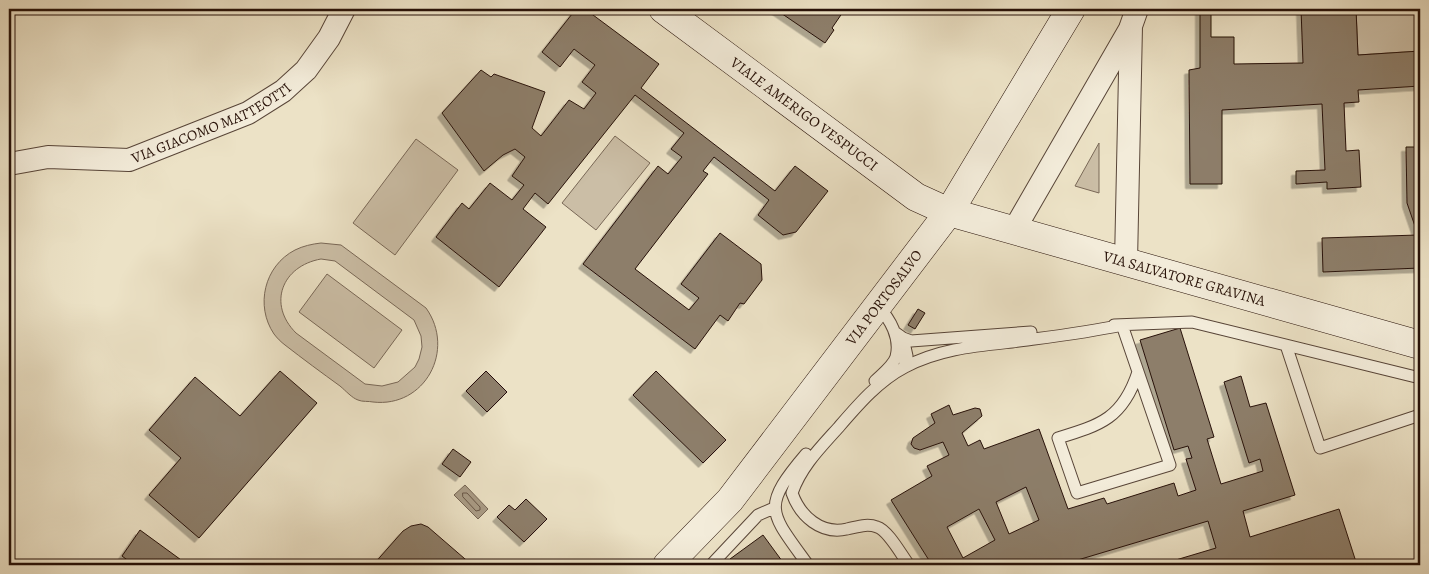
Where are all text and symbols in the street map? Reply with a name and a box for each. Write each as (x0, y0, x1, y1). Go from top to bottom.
street label: VIALE AMERIGO VESPUCCI (726, 52, 882, 175)
street label: VIA GIACOMO MATTEOTTI (127, 78, 296, 168)
street label: VIA PORTOSALVO (841, 246, 927, 350)
street label: VIA SALVATORE GRAVINA (1100, 246, 1268, 311)

